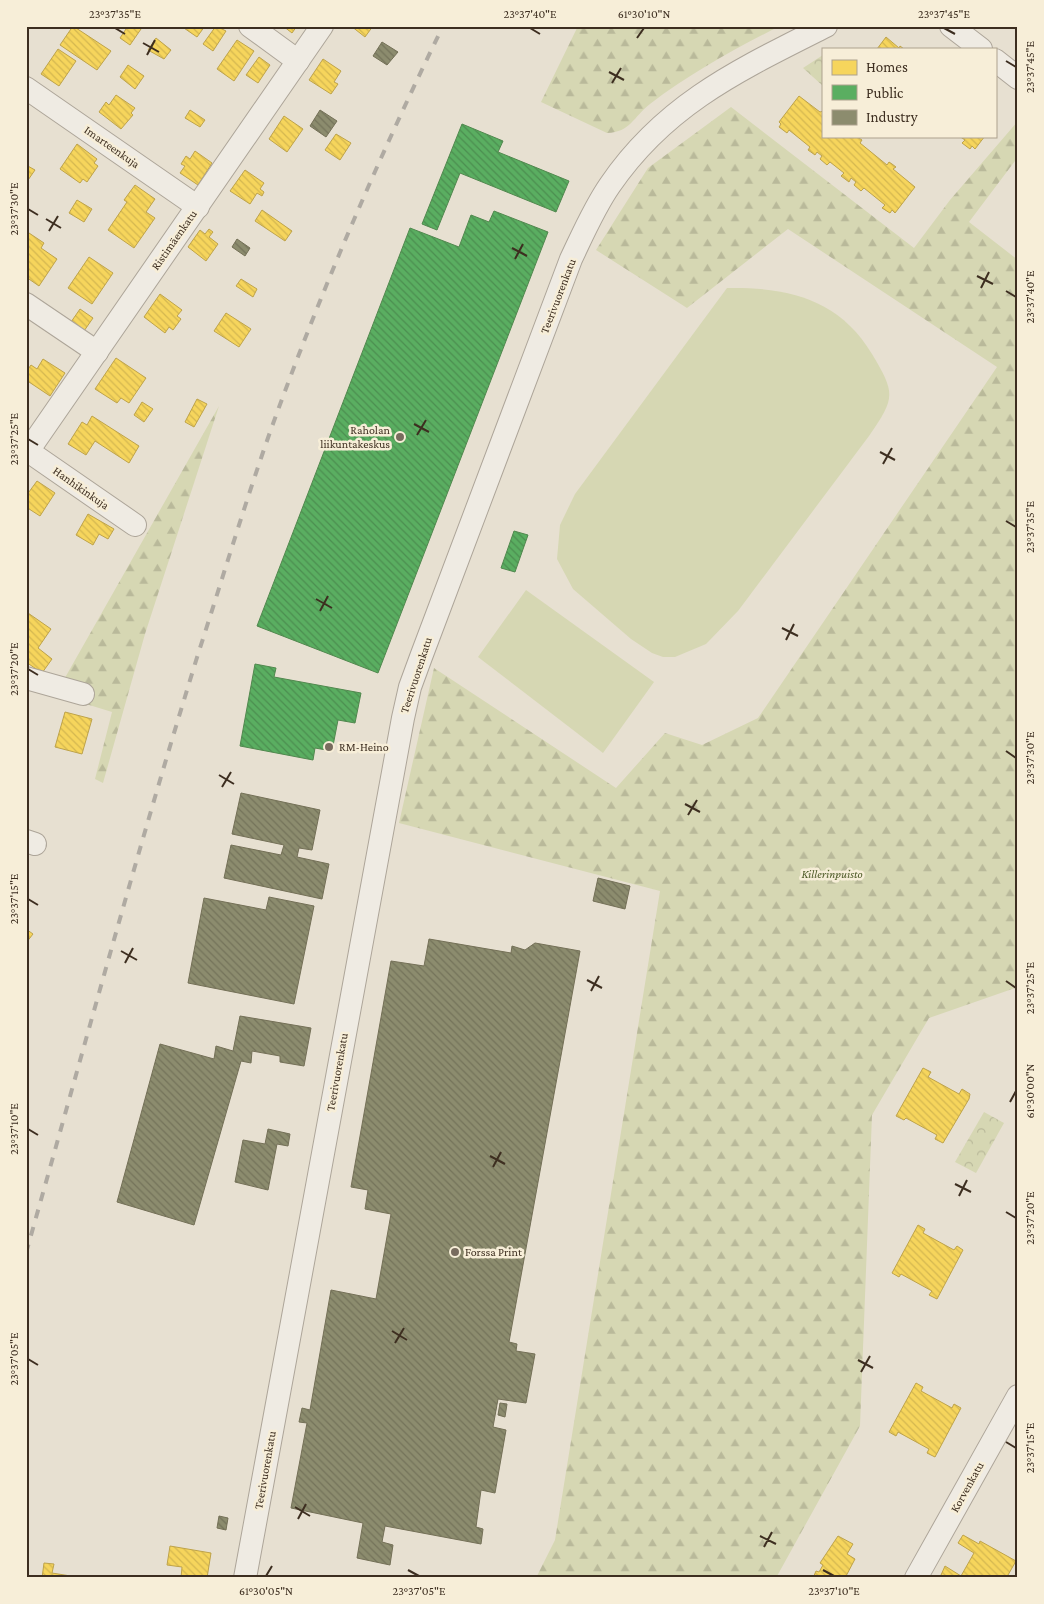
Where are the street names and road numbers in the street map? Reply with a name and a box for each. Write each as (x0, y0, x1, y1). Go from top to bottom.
street label: Imarteenkuja (82, 123, 143, 171)
street label: Ristimäenkatu (148, 207, 200, 273)
street label: Teerivuorenkatu (537, 256, 579, 335)
street label: Hanhikinkuja (50, 464, 112, 513)
street label: Teerivuorenkatu (397, 635, 435, 715)
street label: Teerivuorenkatu (323, 1031, 351, 1112)
street label: Teerivuorenkatu (251, 1429, 279, 1510)
street label: Korvenkatu (947, 1459, 987, 1515)

